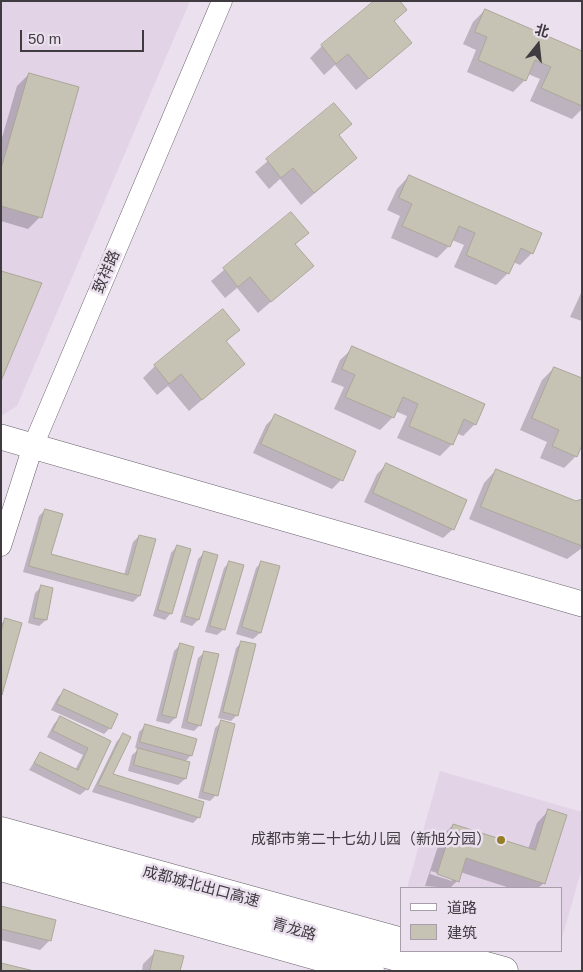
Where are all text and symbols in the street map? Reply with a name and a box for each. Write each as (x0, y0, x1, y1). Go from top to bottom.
scale bar (22, 20, 146, 52)
north arrow (513, 20, 563, 70)
text: 北 (533, 21, 551, 40)
text: 50 m (28, 30, 61, 47)
street label: 致祥路 (90, 248, 124, 296)
place label: 成都市第二十七幼儿园（新旭分园） (251, 831, 491, 849)
marker: 成都市第二十七幼儿园（新旭分园） (495, 834, 507, 846)
street label: 成都城北出口高速 (141, 863, 261, 911)
legend (400, 887, 563, 952)
text: 道路 (447, 899, 477, 916)
street label: 青龙路 (270, 915, 318, 945)
text: 建筑 (447, 924, 477, 941)

